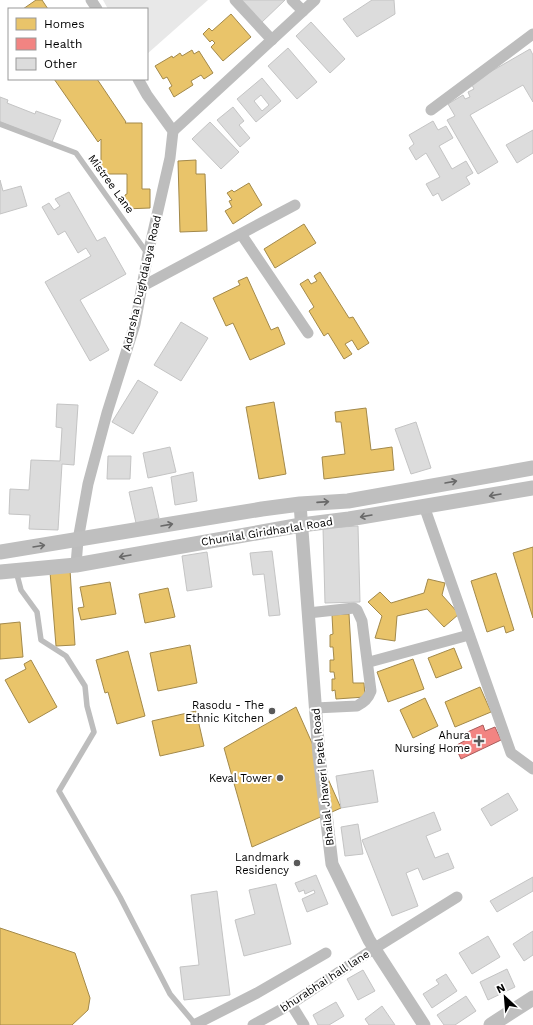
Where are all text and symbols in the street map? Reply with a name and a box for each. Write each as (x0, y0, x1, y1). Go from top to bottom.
legend (8, 8, 148, 80)
text: Homes (44, 17, 85, 31)
text: Health (44, 37, 82, 51)
text: Other (44, 57, 77, 71)
street label: Mistree Lane (85, 152, 137, 216)
street label: Adarsha Dughdalaya Road (120, 214, 164, 352)
one-way arrow (445, 478, 458, 486)
one-way arrow (488, 491, 501, 499)
one-way arrow (316, 499, 329, 506)
one-way arrow (360, 512, 373, 520)
street label: Chunilal Giridharlal Road (200, 515, 334, 549)
one-way arrow (160, 521, 173, 529)
one-way arrow (32, 542, 45, 550)
one-way arrow (119, 553, 132, 561)
place label: Rasodu - The Ethnic Kitchen (185, 699, 264, 725)
marker: Rasodu - The Ethnic Kitchen (267, 706, 277, 716)
street label: Bhailal Jhaveri Patel Road (309, 707, 337, 847)
place label: Ahura Nursing Home (394, 729, 470, 755)
marker: Ahura Nursing Home (473, 735, 485, 747)
place label: Keval Tower (209, 772, 273, 785)
marker: Keval Tower (275, 773, 285, 783)
place label: Landmark Residency (235, 851, 289, 877)
marker: Landmark Residency (292, 858, 302, 868)
street label: bhurabhai hall lane (278, 947, 372, 1015)
north arrow (485, 977, 525, 1017)
text: N (494, 981, 507, 996)

